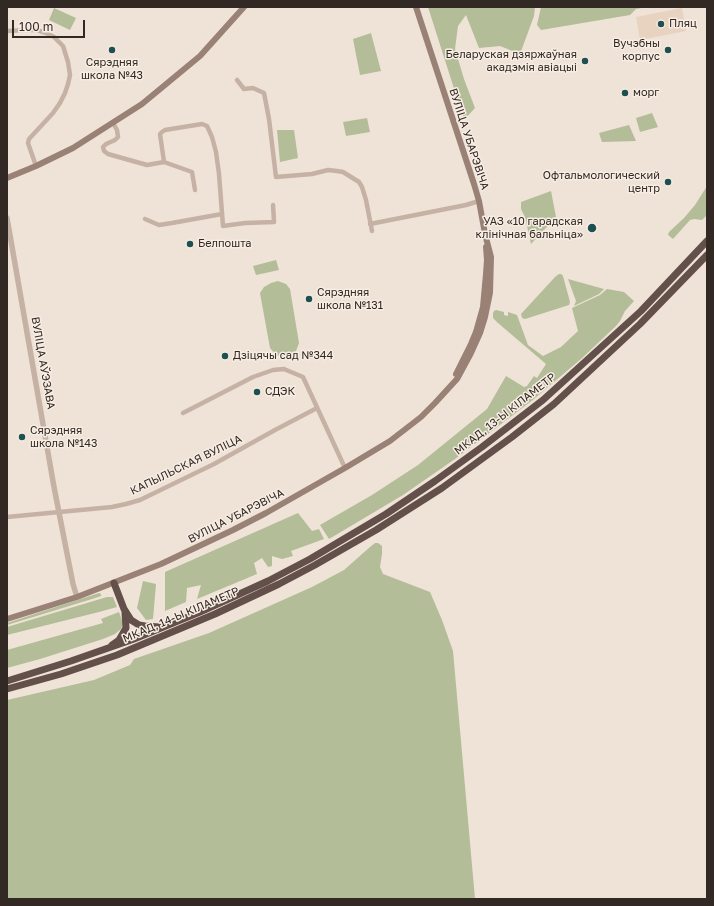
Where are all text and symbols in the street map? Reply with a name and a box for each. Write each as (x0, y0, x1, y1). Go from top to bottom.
scale bar (14, 12, 87, 38)
place label: Пляц (669, 17, 697, 31)
text: 100 m (19, 19, 53, 34)
marker: Пляц (656, 19, 666, 29)
place label: Вучэбны корпус (613, 37, 660, 63)
marker: Сярэдняя школа №43 (107, 45, 117, 55)
marker: Вучэбны корпус (663, 45, 673, 55)
place label: Беларуская дзяржаўная акадэмія авіацыі (446, 48, 577, 74)
place label: Сярэдняя школа №43 (81, 56, 143, 82)
marker: Беларуская дзяржаўная акадэмія авіацыі (580, 56, 590, 66)
place label: морг (633, 86, 659, 100)
street label: ВУЛІЦА УБАРЭВІЧА (446, 87, 492, 191)
marker: морг (620, 88, 630, 98)
place label: Офтальмологический центр (543, 169, 660, 195)
marker: Офтальмологический центр (663, 177, 673, 187)
place label: УАЗ «10 гарадская клінічная бальніца» (476, 215, 583, 241)
marker: УАЗ «10 гарадская клінічная бальніца» (586, 222, 598, 234)
place label: Белпошта (198, 237, 252, 251)
marker: Белпошта (185, 239, 195, 249)
place label: Сярэдняя школа №131 (317, 286, 383, 312)
marker: Сярэдняя школа №131 (304, 294, 314, 304)
street label: ВУЛІЦА АЎЭЗАВА (28, 316, 58, 410)
place label: Дзіцячы сад №344 (233, 349, 333, 363)
marker: Дзіцячы сад №344 (220, 351, 230, 361)
street label: МКАД, 13-Ы КІЛАМЕТР (452, 370, 558, 458)
place label: СДЭК (265, 385, 295, 399)
marker: СДЭК (252, 387, 262, 397)
place label: Сярэдняя школа №143 (30, 424, 97, 450)
marker: Сярэдняя школа №143 (17, 432, 27, 442)
street label: КАПЫЛЬСКАЯ ВУЛІЦА (128, 432, 244, 498)
street label: ВУЛІЦА УБАРЭВІЧА (186, 486, 286, 546)
street label: МКАД, 14-Ы КІЛАМЕТР (121, 584, 241, 646)

